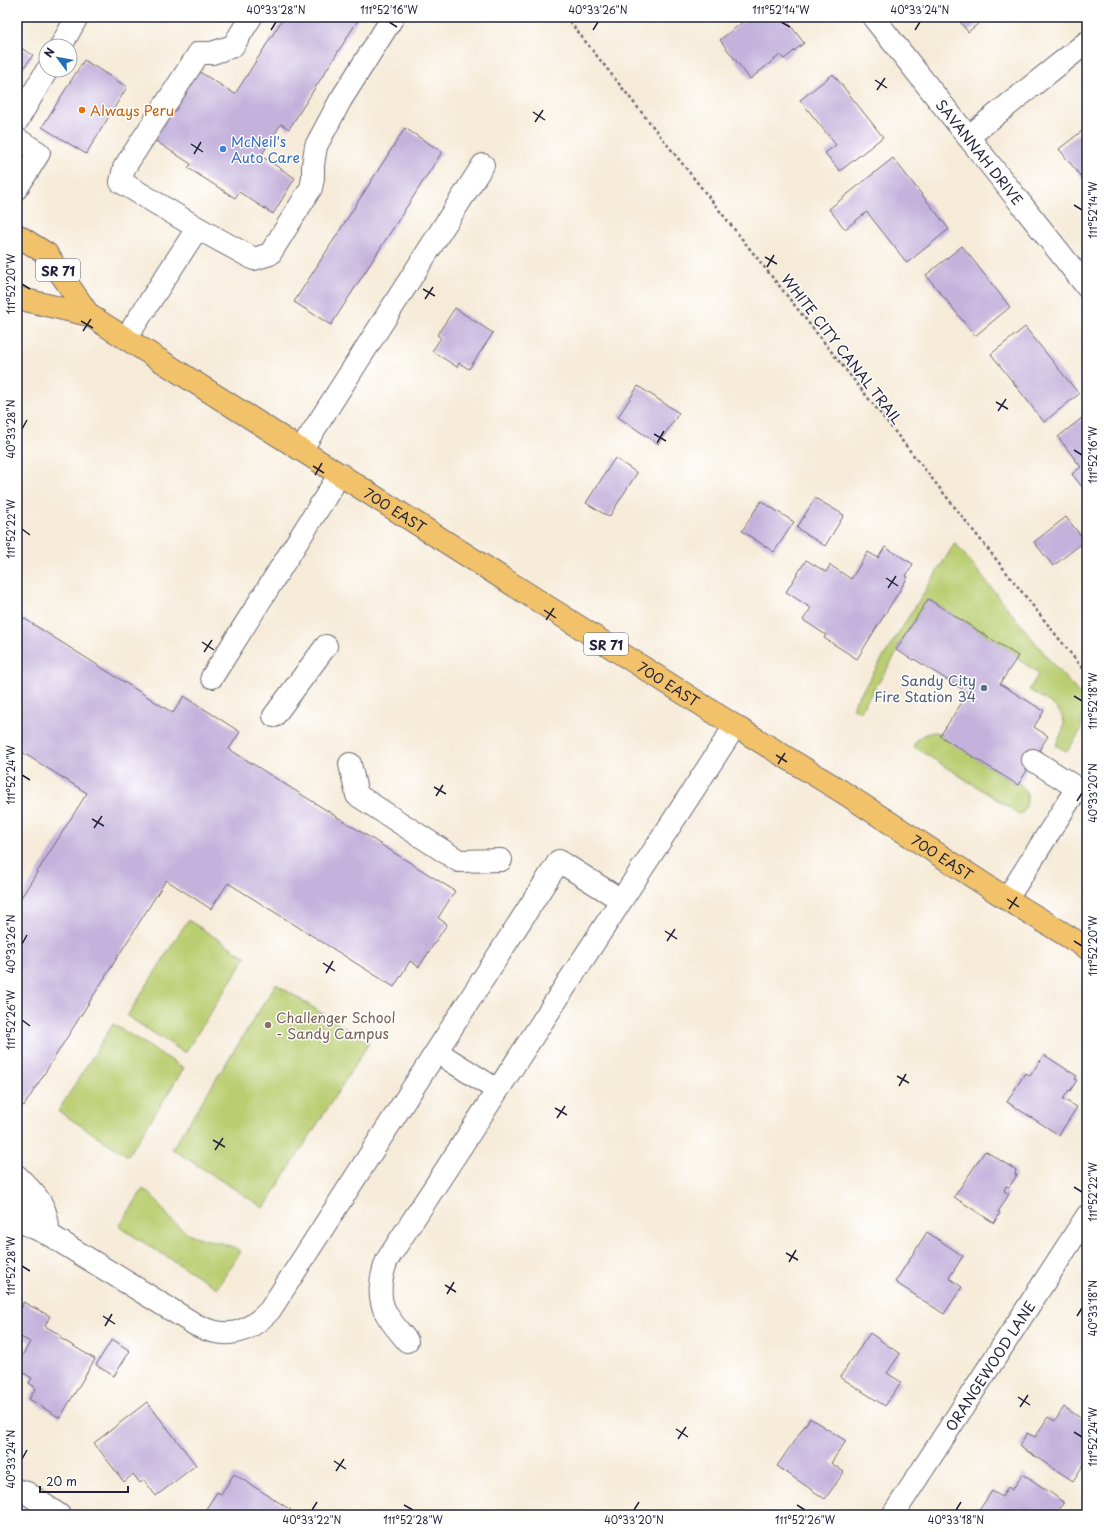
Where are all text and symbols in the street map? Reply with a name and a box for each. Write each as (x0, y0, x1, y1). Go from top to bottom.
text: 40°33'28"N (247, 2, 306, 17)
text: 111°52'16"W (360, 2, 419, 17)
text: 40°33'26"N (568, 2, 628, 17)
text: 111°52'14"W (752, 2, 810, 17)
text: 40°33'24"N (891, 2, 950, 17)
north arrow (38, 38, 78, 78)
text: N (40, 44, 59, 61)
street label: SAVANNAH DRIVE (931, 94, 1028, 209)
place label: Always Peru (90, 100, 174, 121)
marker: Always Peru (77, 105, 87, 115)
place label: McNeil's Auto Care (231, 131, 300, 168)
marker: McNeil's Auto Care (218, 144, 228, 154)
text: 111°52'14"W (1085, 181, 1100, 239)
text: 111°52'20"W (3, 253, 18, 314)
road number: SR 71 (36, 259, 80, 281)
street label: WHITE CITY CANAL TRAIL (777, 269, 907, 429)
text: 40°33'28"N (3, 399, 18, 458)
text: 111°52'16"W (1085, 425, 1100, 484)
street label: 700 EAST (360, 482, 431, 538)
text: 111°52'22"W (3, 498, 18, 559)
road number: SR 71 (584, 633, 628, 655)
street label: 700 EAST (633, 656, 704, 712)
place label: Sandy City Fire Station 34 (874, 670, 976, 707)
text: 111°52'18"W (1085, 672, 1100, 730)
marker: Sandy City Fire Station 34 (979, 683, 989, 693)
text: 111°52'24"W (3, 744, 18, 805)
text: 40°33'20"N (1085, 763, 1100, 823)
street label: 700 EAST (907, 829, 978, 885)
text: 40°33'26"N (3, 914, 18, 974)
text: 111°52'20"W (1085, 915, 1100, 976)
text: 111°52'26"W (3, 989, 18, 1050)
place label: Challenger School - Sandy Campus (276, 1007, 396, 1044)
marker: Challenger School - Sandy Campus (263, 1020, 273, 1030)
text: 111°52'22"W (1085, 1161, 1100, 1222)
text: 111°52'28"W (3, 1235, 18, 1296)
text: 40°33'18"N (1085, 1280, 1100, 1336)
street label: ORANGEWOOD LANE (940, 1297, 1040, 1435)
text: 111°52'24"W (1085, 1406, 1100, 1467)
text: 40°33'24"N (3, 1429, 18, 1488)
scale bar (40, 1468, 128, 1494)
text: 20 m (46, 1472, 77, 1490)
text: 40°33'22"N (283, 1512, 342, 1527)
text: 111°52'28"W (383, 1512, 444, 1527)
text: 40°33'20"N (604, 1512, 664, 1527)
text: 111°52'26"W (775, 1512, 836, 1527)
text: 40°33'18"N (928, 1512, 984, 1527)

